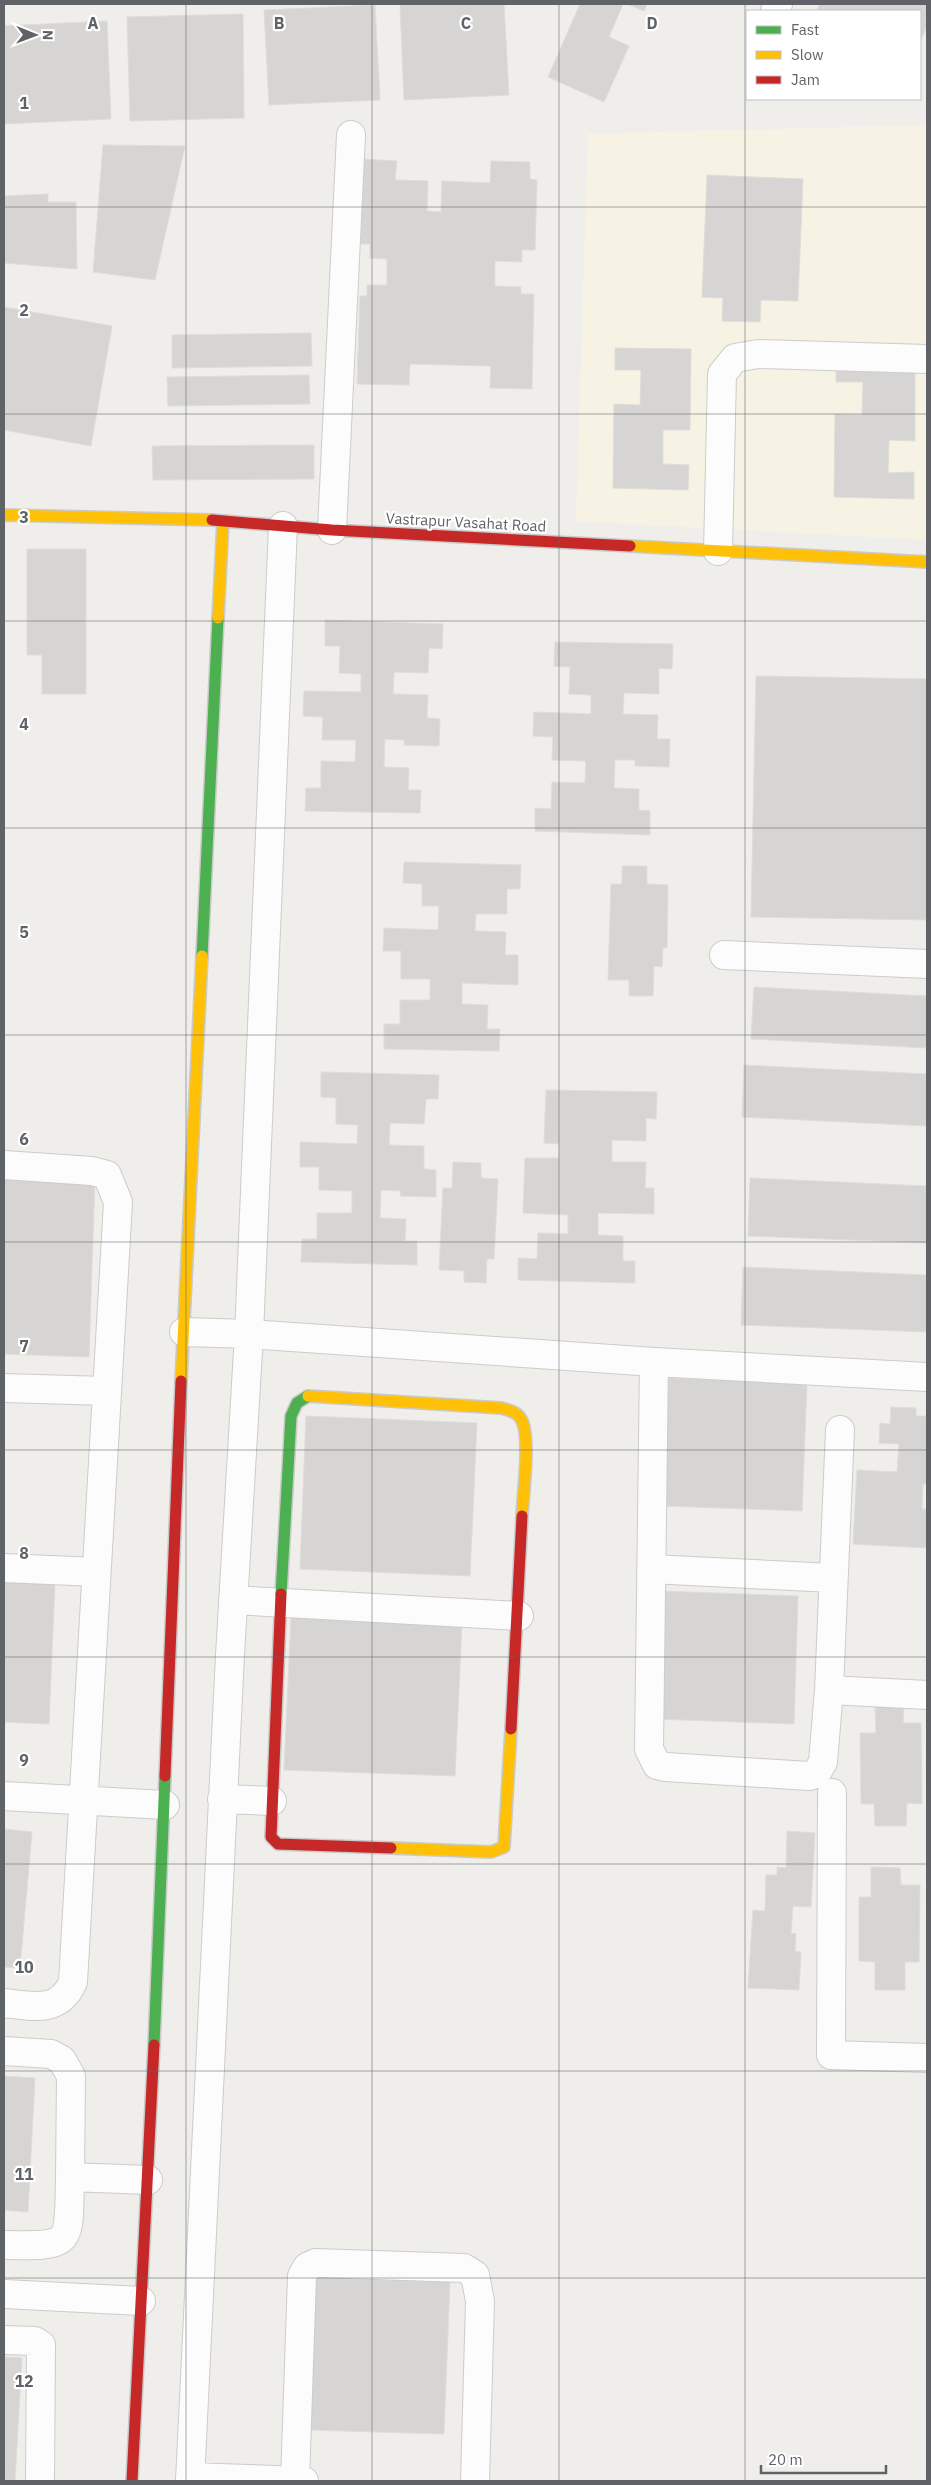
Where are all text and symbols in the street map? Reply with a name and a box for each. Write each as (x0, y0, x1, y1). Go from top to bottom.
north arrow (10, 10, 60, 60)
legend (746, 10, 921, 100)
text: A (88, 13, 99, 33)
text: B (274, 13, 285, 33)
text: C (461, 13, 471, 33)
text: D (646, 13, 658, 33)
text: Fast (791, 20, 819, 39)
text: N (39, 30, 57, 40)
text: Slow (791, 45, 824, 64)
text: Jam (791, 70, 820, 89)
text: 1 (19, 93, 29, 113)
text: 2 (19, 300, 29, 320)
text: 3 (19, 507, 29, 527)
street label: Vastrapur Vasahat Road (385, 508, 547, 536)
text: 4 (19, 714, 29, 734)
text: 5 (19, 922, 29, 942)
text: 6 (19, 1129, 29, 1149)
text: 7 (19, 1336, 29, 1356)
text: 8 (19, 1543, 29, 1563)
text: 9 (19, 1750, 29, 1770)
text: 10 (14, 1957, 34, 1977)
text: 11 (14, 2164, 34, 2184)
text: 12 (14, 2371, 34, 2391)
scale bar (761, 2442, 886, 2474)
text: 20 m (768, 2450, 803, 2469)

